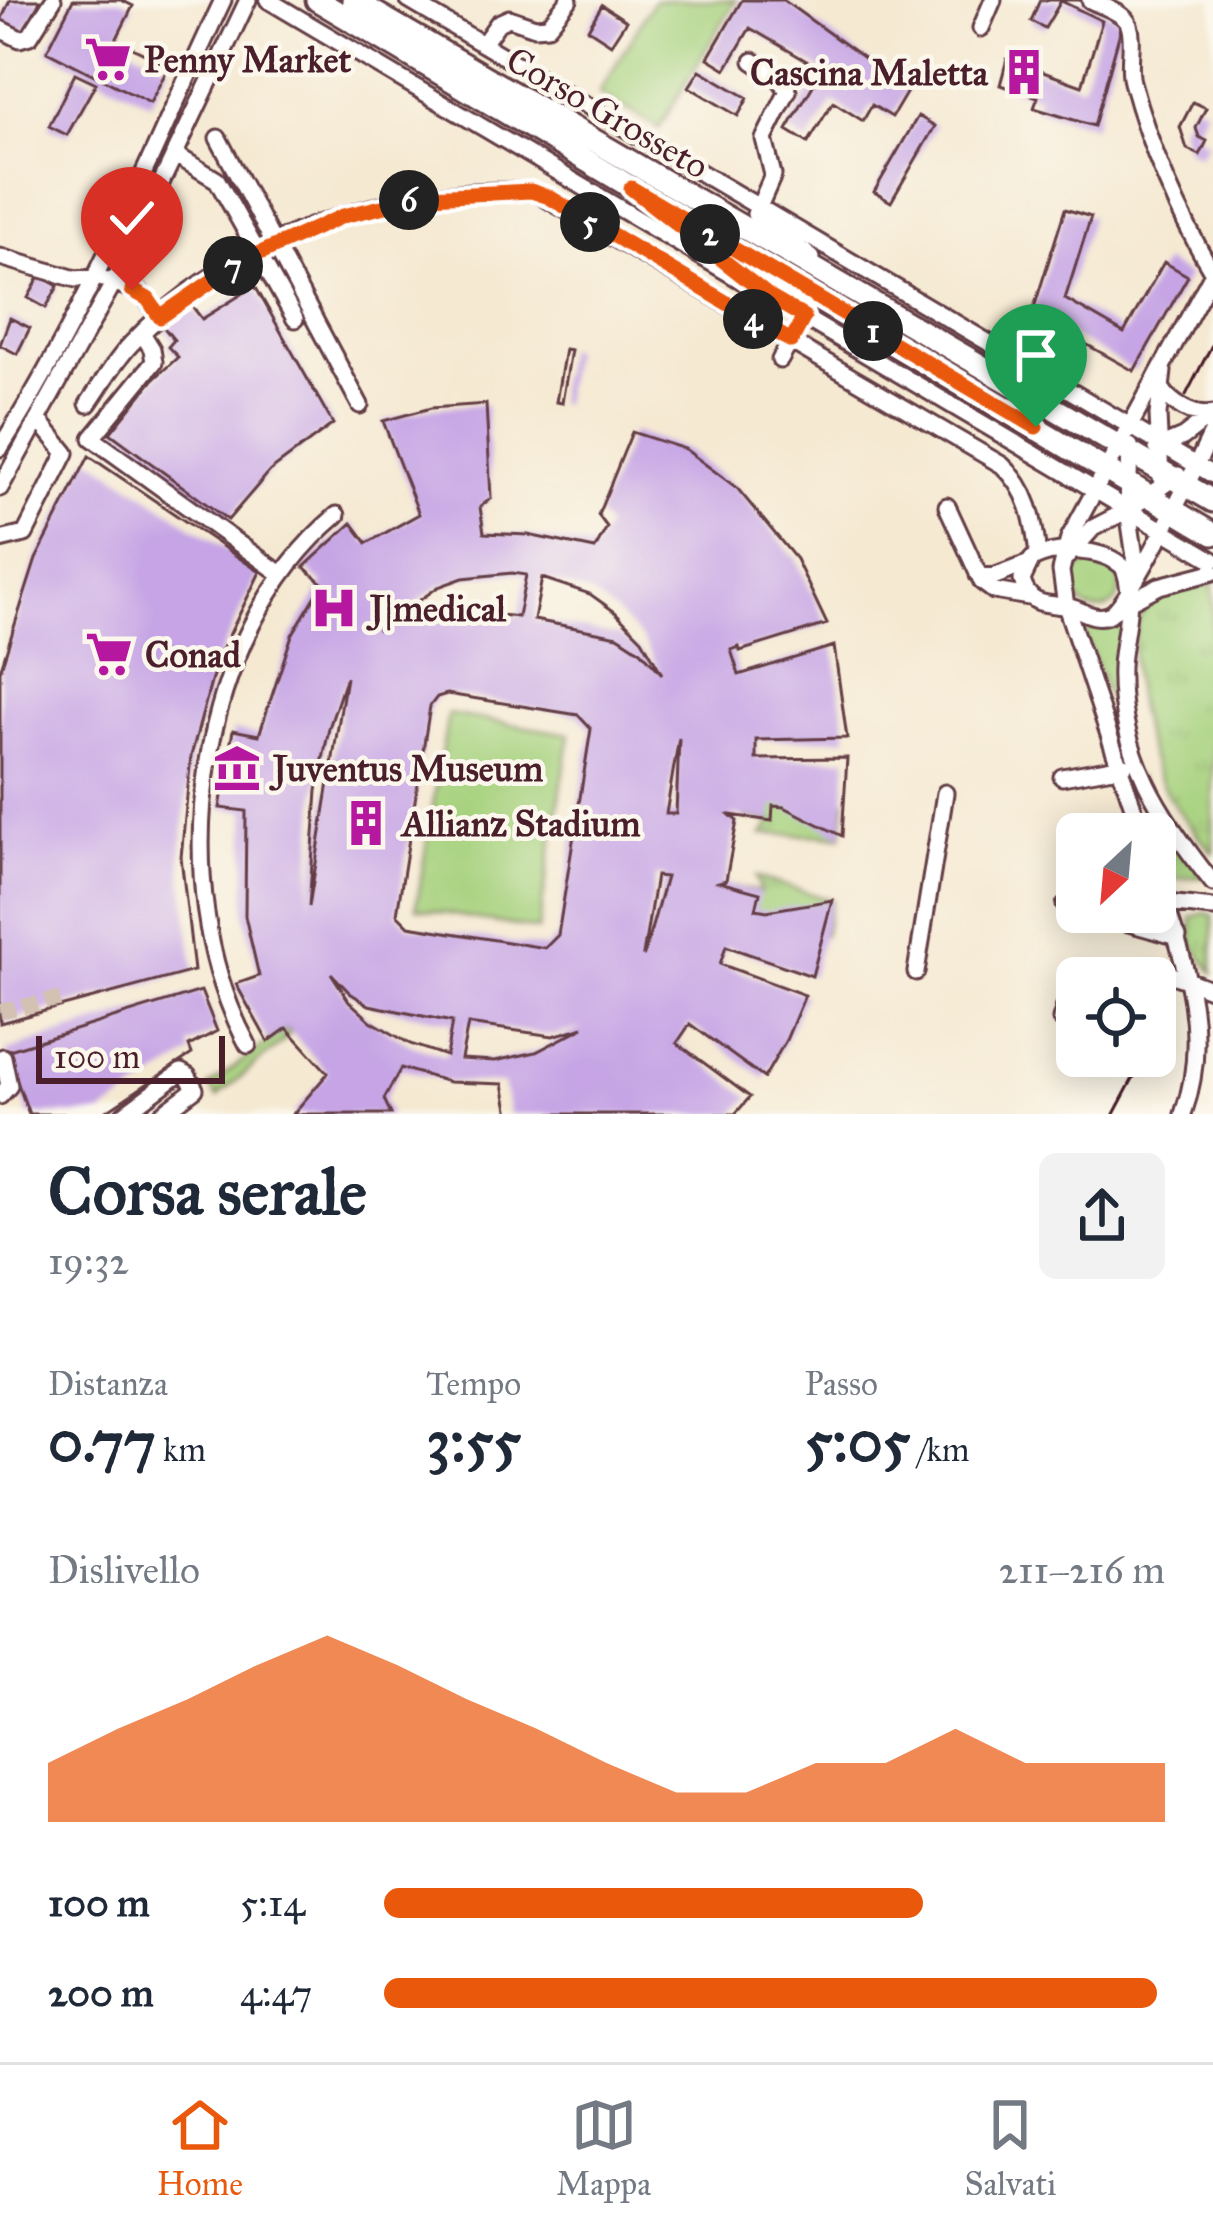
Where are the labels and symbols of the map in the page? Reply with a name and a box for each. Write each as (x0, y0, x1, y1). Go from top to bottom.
supermarket icon: Penny Market (83, 34, 133, 84)
street label: Corso Grosseto (499, 37, 716, 188)
place label: Penny Market (144, 38, 352, 82)
building icon: Cascina Maletta (999, 47, 1049, 97)
place label: Cascina Maletta (750, 51, 989, 95)
pin (81, 167, 183, 290)
pin: 6 (379, 170, 439, 230)
pin: 5 (560, 192, 620, 252)
pin: 2 (680, 204, 740, 264)
pin: 7 (203, 236, 263, 296)
pin: 4 (723, 289, 783, 349)
pin: 1 (843, 301, 903, 361)
pin (985, 304, 1087, 427)
hospital icon: J|medical (309, 583, 359, 633)
place label: J|medical (366, 587, 507, 631)
supermarket icon: Conad (84, 629, 134, 679)
place label: Conad (145, 633, 242, 677)
museum icon: Juventus Museum (212, 743, 262, 793)
place label: Juventus Museum (269, 747, 544, 791)
building icon: Allianz Stadium (341, 798, 391, 848)
place label: Allianz Stadium (400, 802, 641, 846)
north arrow (1056, 813, 1176, 933)
scale bar (36, 1030, 225, 1083)

